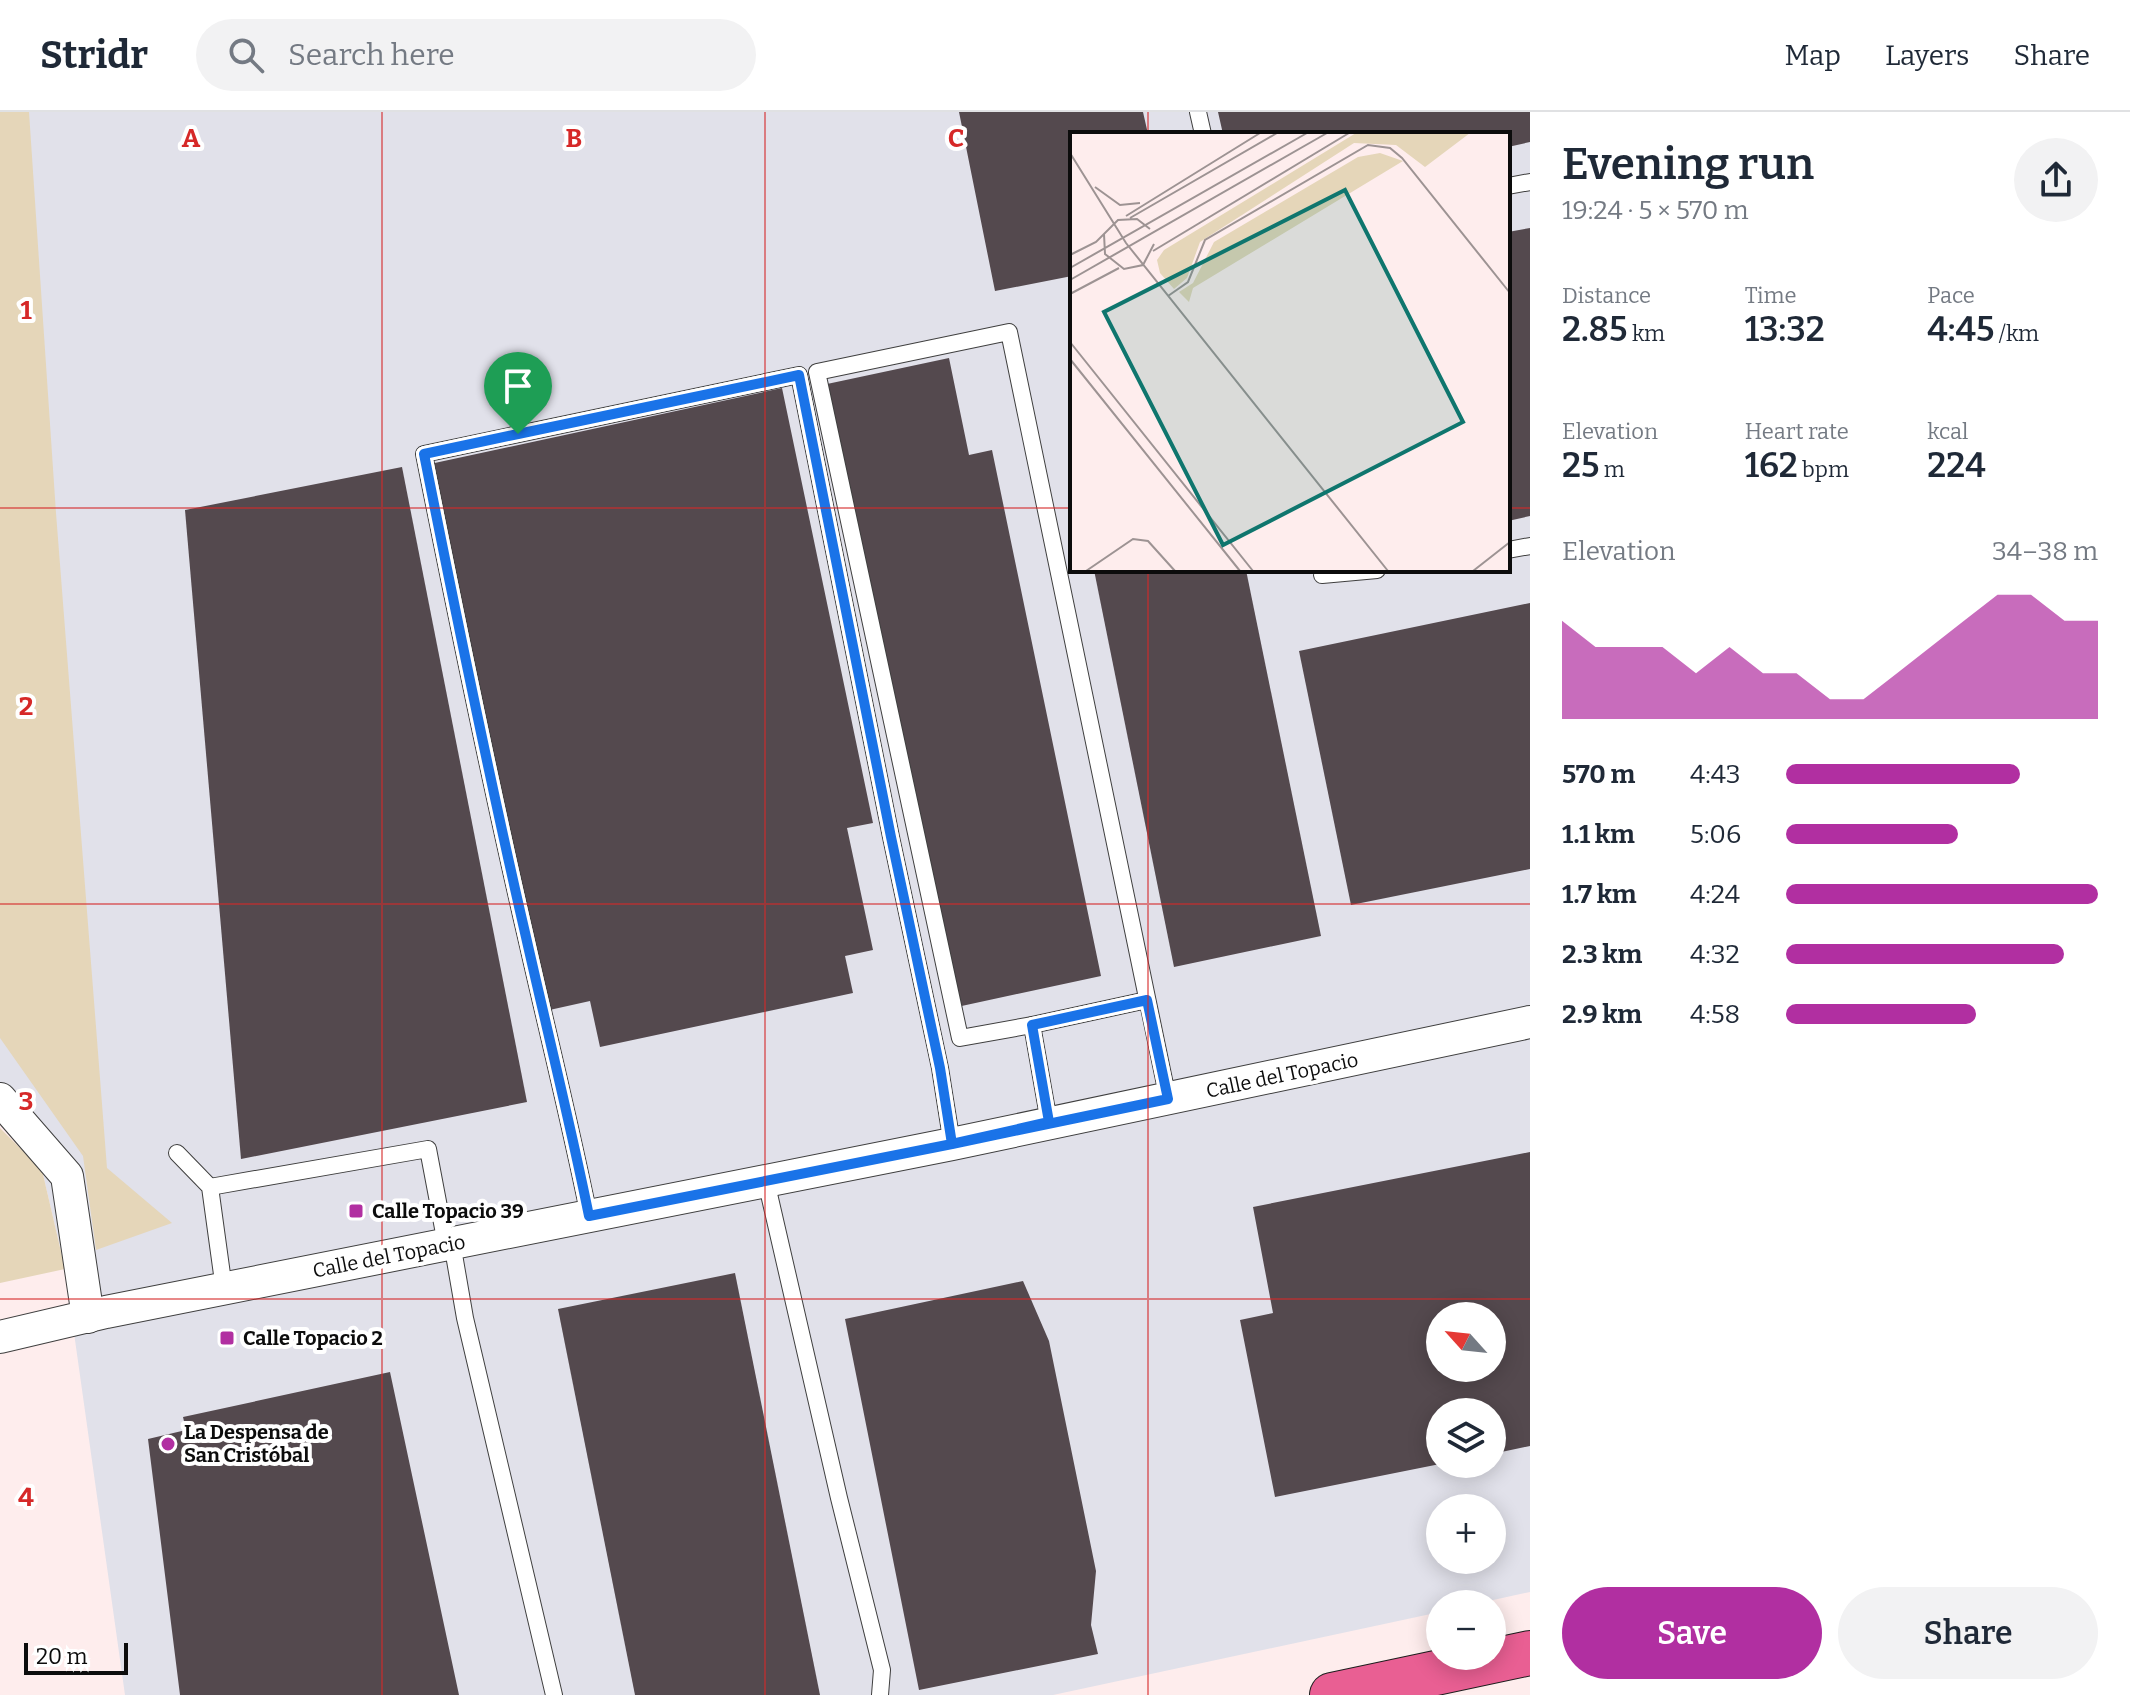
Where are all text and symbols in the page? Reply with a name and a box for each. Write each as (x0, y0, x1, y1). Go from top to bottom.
search box (196, 19, 756, 91)
text: Stridr (40, 32, 148, 78)
icon: search (224, 33, 268, 77)
text: Search here (288, 37, 455, 73)
text: Map (1784, 39, 1841, 72)
text: Layers (1885, 39, 1969, 72)
text: Share (2013, 39, 2090, 72)
text: A (182, 123, 201, 154)
text: B (566, 123, 582, 154)
text: C (948, 123, 964, 154)
inset map (1070, 132, 1510, 572)
text: Evening run (1562, 138, 1814, 191)
button: share (2014, 138, 2098, 222)
text: 19:24 · 5 × 570 m (1562, 195, 1749, 226)
text: Distance (1562, 282, 1651, 309)
text: Time (1745, 282, 1797, 309)
text: Pace (1927, 282, 1975, 309)
text: 1 (20, 295, 32, 326)
text: 2.85 (1562, 309, 1628, 350)
text: 13:32 (1745, 309, 1825, 350)
text: 4:45 (1927, 309, 1994, 350)
text: km (1628, 320, 1665, 347)
text: /km (1994, 320, 2039, 347)
pin (484, 352, 552, 434)
icon: arrive (496, 364, 540, 408)
text: Elevation (1562, 418, 1658, 445)
text: Heart rate (1745, 418, 1849, 445)
text: kcal (1927, 418, 1968, 445)
text: 25 (1562, 445, 1599, 486)
text: 162 (1745, 445, 1798, 486)
text: 224 (1927, 445, 1986, 486)
text: m (1599, 456, 1625, 483)
text: bpm (1798, 456, 1849, 483)
text: Elevation (1562, 536, 1675, 567)
text: 34–38 m (1992, 536, 2098, 567)
text: 2 (19, 691, 33, 722)
text: 570 m (1562, 759, 1635, 790)
text: 4:43 (1690, 759, 1741, 790)
text: 1.1 km (1562, 819, 1635, 850)
text: 5:06 (1690, 819, 1741, 850)
text: 1.7 km (1562, 879, 1637, 910)
text: 4:24 (1690, 879, 1740, 910)
text: 2.3 km (1562, 939, 1642, 970)
text: 4:32 (1690, 939, 1740, 970)
text: 2.9 km (1562, 999, 1642, 1030)
text: 4:58 (1690, 999, 1740, 1030)
street label: Calle del Topacio (1204, 1047, 1360, 1103)
text: 3 (19, 1086, 33, 1117)
place label: Calle Topacio 39 (372, 1199, 524, 1223)
marker: Calle Topacio 39 (347, 1202, 365, 1220)
street label: Calle del Topacio (311, 1229, 467, 1283)
north arrow (1426, 1302, 1506, 1382)
map controls (1426, 1302, 1506, 1670)
place label: Calle Topacio 2 (243, 1326, 383, 1350)
marker: Calle Topacio 2 (218, 1329, 236, 1347)
button: layers (1426, 1398, 1506, 1478)
place label: La Despensa de San Cristóbal (184, 1420, 329, 1467)
marker: La Despensa de San Cristóbal (159, 1435, 177, 1453)
text: 4 (18, 1482, 34, 1513)
button: + (1426, 1494, 1506, 1574)
button: Save (1562, 1587, 1822, 1679)
button: Share (1838, 1587, 2098, 1679)
button: − (1426, 1590, 1506, 1670)
scale bar (24, 1639, 128, 1675)
text: 20 m (36, 1643, 87, 1670)

